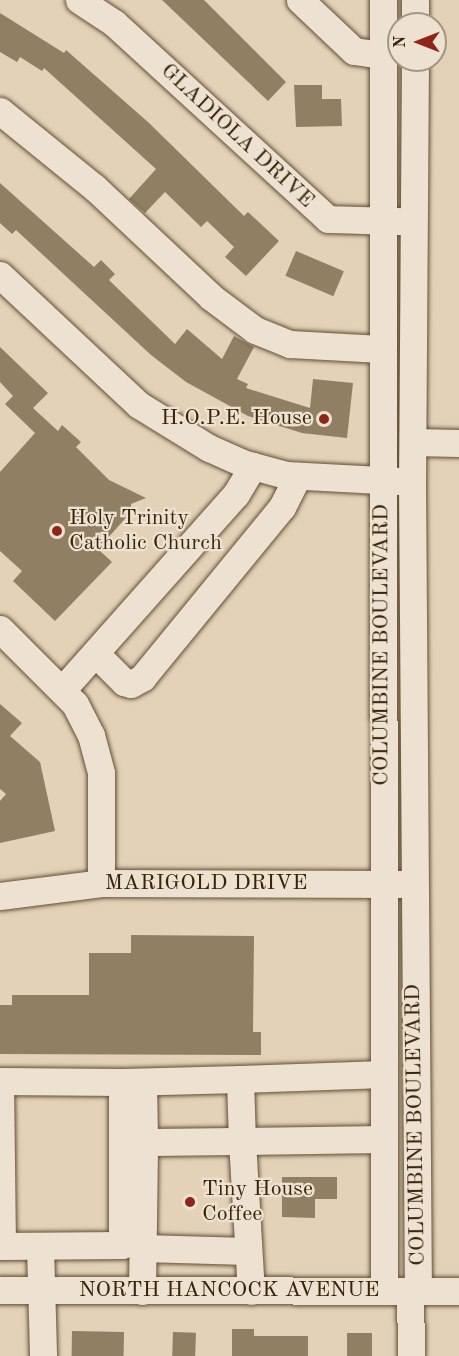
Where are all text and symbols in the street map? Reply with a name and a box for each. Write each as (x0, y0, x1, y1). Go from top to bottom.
north arrow (387, 12, 447, 72)
text: N (393, 36, 409, 48)
street label: GLADIOLA DRIVE (155, 58, 319, 214)
place label: H.O.P.E. House (161, 406, 312, 432)
marker: H.O.P.E. House (317, 412, 331, 426)
street label: COLUMBINE BOULEVARD (369, 504, 395, 786)
place label: Holy Trinity Catholic Church (69, 505, 222, 556)
marker: Holy Trinity Catholic Church (50, 524, 64, 538)
street label: MARIGOLD DRIVE (105, 871, 307, 897)
street label: COLUMBINE BOULEVARD (400, 984, 432, 1266)
place label: Tiny House Coffee (202, 1176, 313, 1228)
marker: Tiny House Coffee (183, 1195, 197, 1209)
street label: NORTH HANCOCK AVENUE (79, 1278, 379, 1304)

